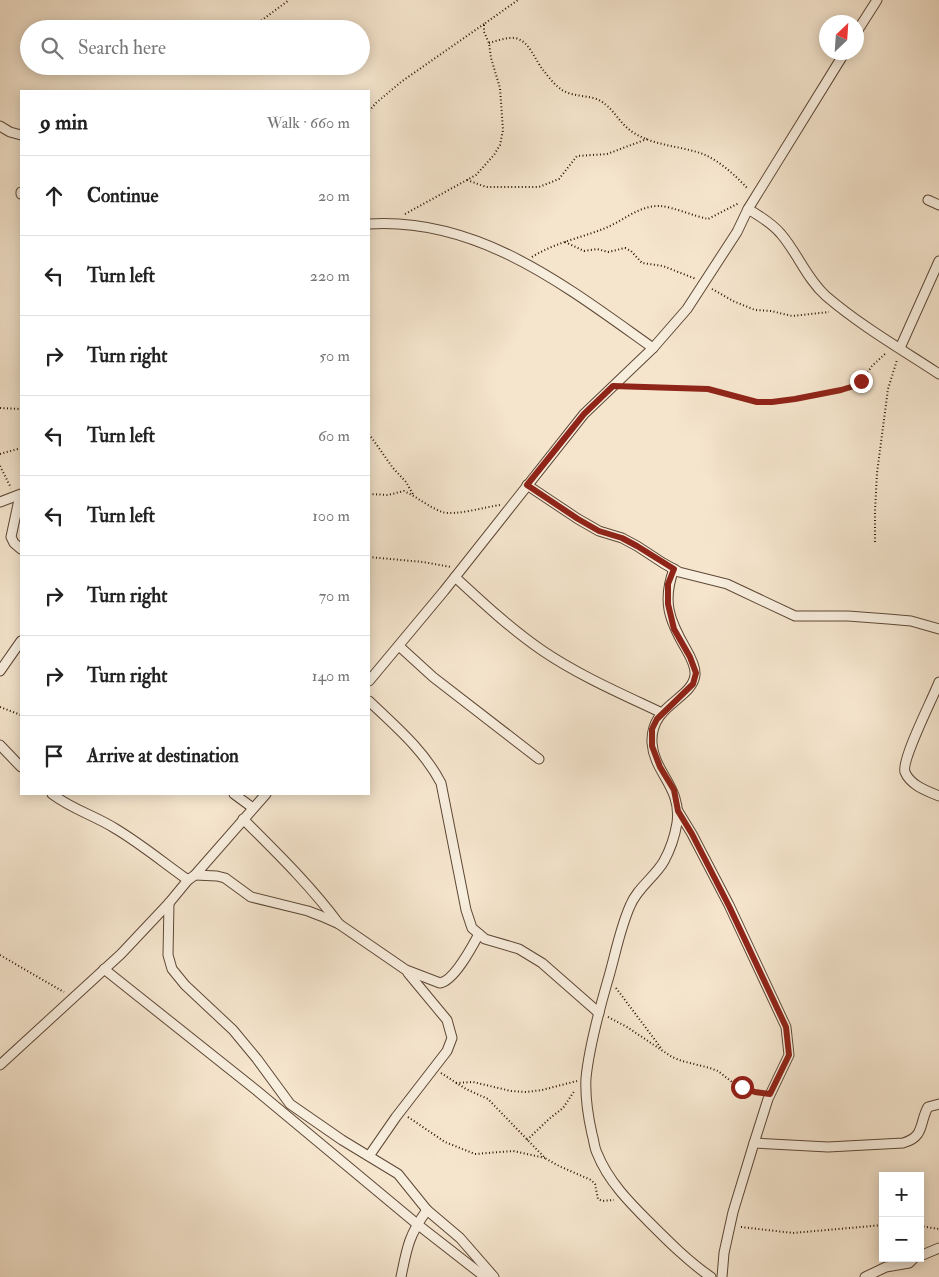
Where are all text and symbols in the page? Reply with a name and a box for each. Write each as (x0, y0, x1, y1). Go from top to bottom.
north arrow (819, 15, 864, 60)
search box (20, 20, 370, 75)
icon: search (38, 34, 66, 62)
text: Search here (78, 36, 166, 60)
text: 9 min (40, 109, 88, 136)
text: Walk · 660 m (267, 113, 350, 133)
icon: ahead (40, 182, 68, 210)
text: Continue (87, 184, 158, 208)
text: 20 m (318, 186, 350, 206)
icon: left (40, 262, 68, 290)
text: Turn left (87, 264, 155, 288)
text: 220 m (310, 266, 350, 286)
icon: right (40, 342, 68, 370)
text: Turn right (87, 344, 167, 368)
text: 50 m (319, 346, 350, 366)
route end (850, 370, 873, 393)
icon: left (40, 422, 68, 450)
text: Turn left (87, 424, 155, 448)
text: 60 m (318, 426, 350, 446)
icon: left (40, 502, 68, 530)
text: Turn left (87, 504, 155, 528)
text: 100 m (312, 506, 350, 526)
icon: right (40, 582, 68, 610)
text: Turn right (87, 584, 167, 608)
text: 70 m (319, 586, 350, 606)
icon: right (40, 662, 68, 690)
text: Turn right (87, 664, 167, 688)
text: 140 m (312, 666, 350, 686)
icon: arrive (40, 742, 68, 770)
text: Arrive at destination (87, 744, 239, 768)
route start (731, 1076, 754, 1099)
map controls (879, 1172, 924, 1262)
button: + (879, 1172, 924, 1217)
button: − (879, 1217, 924, 1262)

